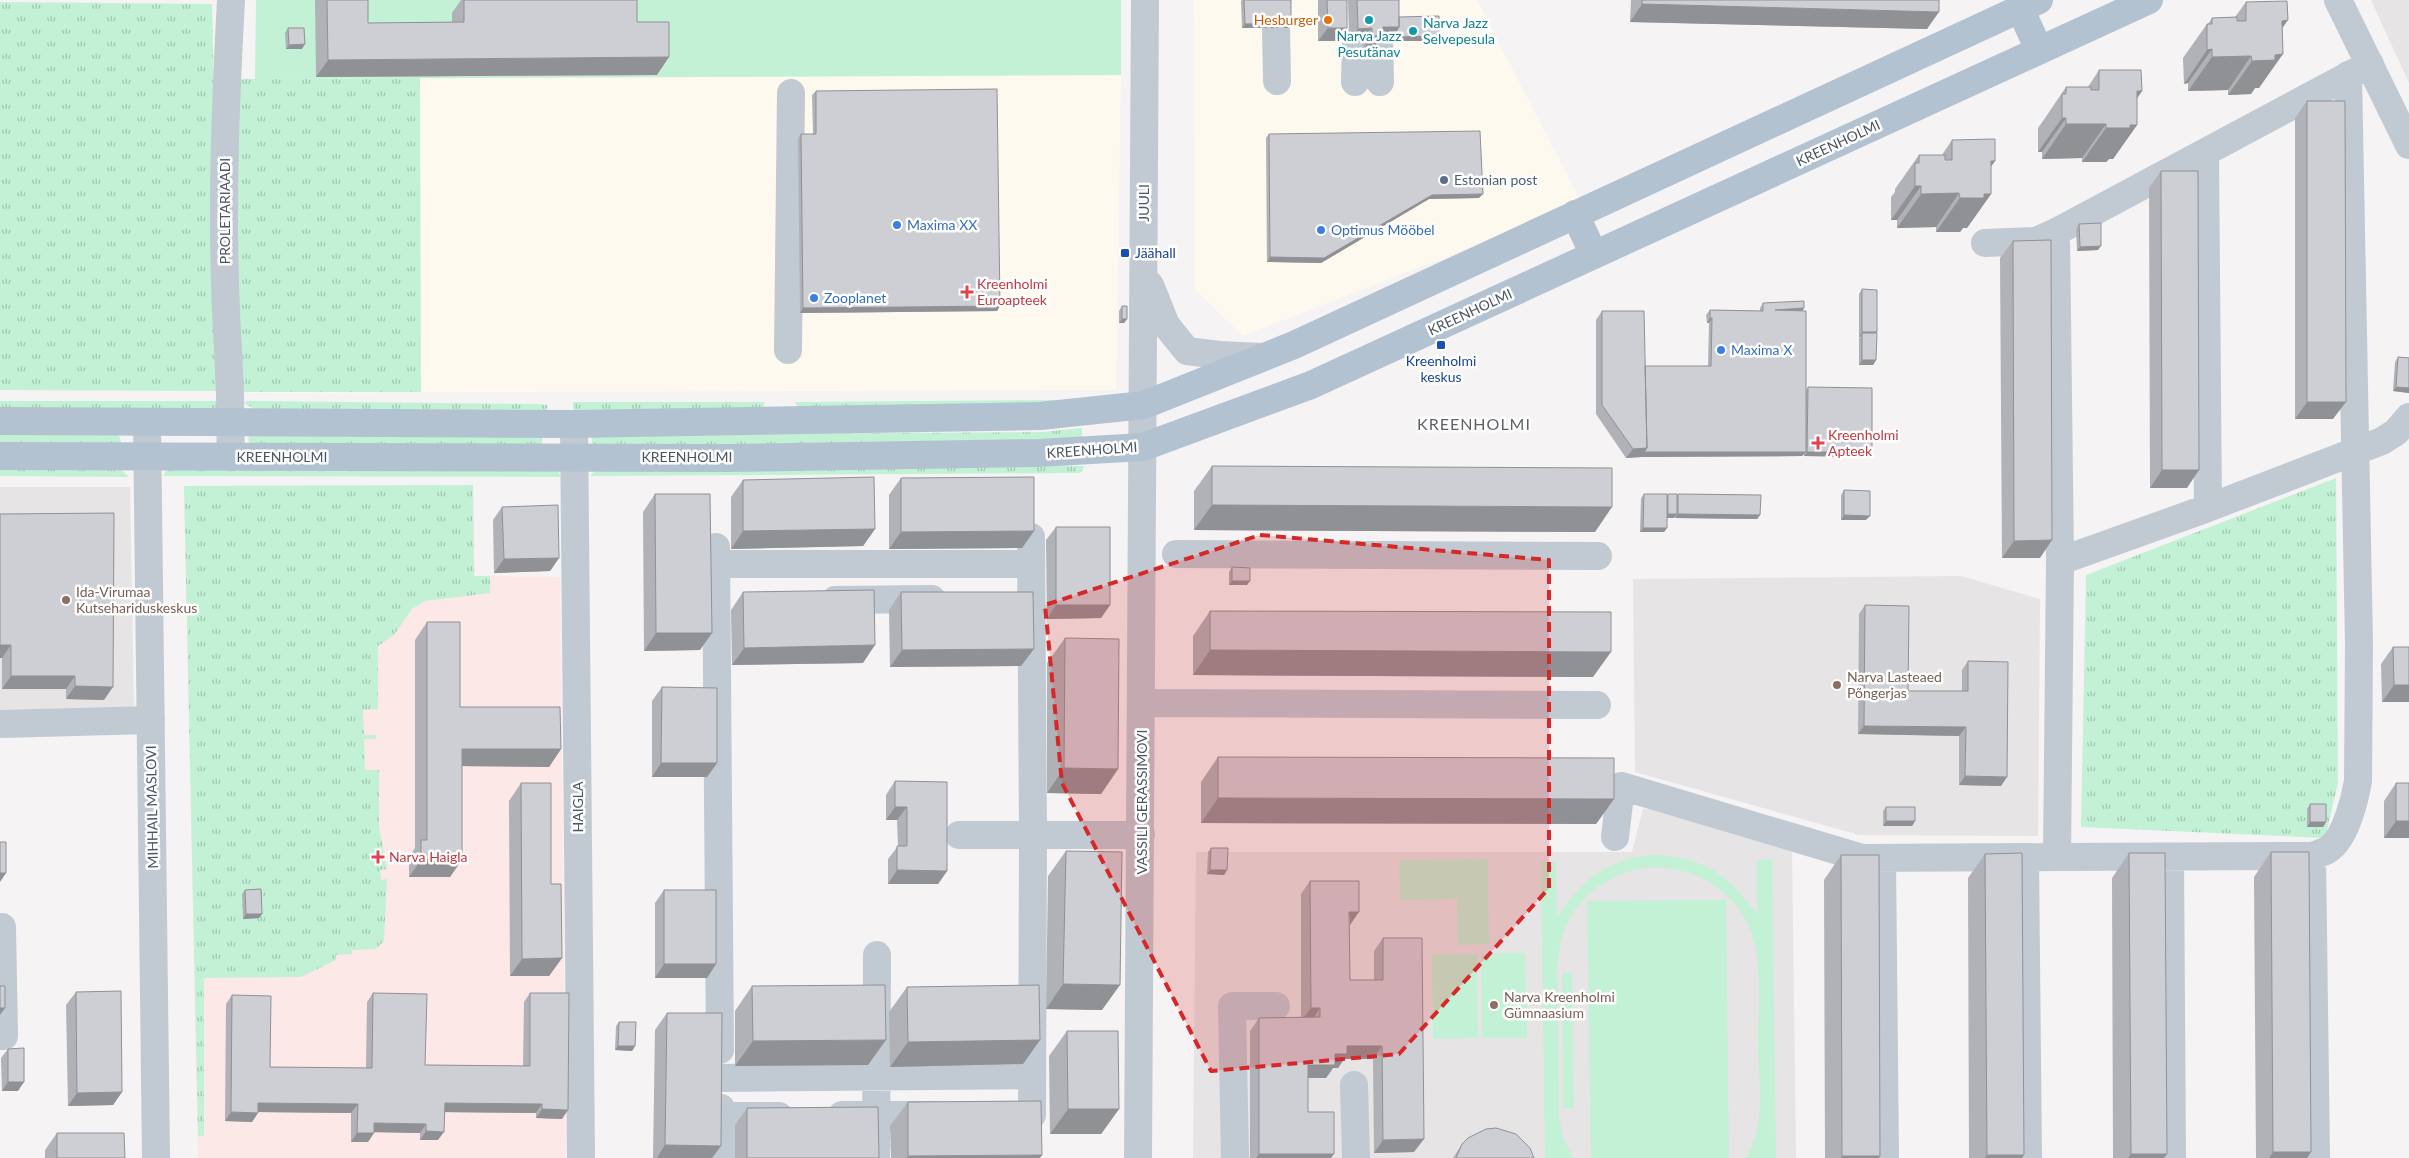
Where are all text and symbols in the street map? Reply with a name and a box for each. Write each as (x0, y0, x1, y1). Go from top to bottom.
place label: Hesburger (1254, 11, 1318, 28)
marker: Hesburger (1322, 14, 1334, 26)
marker: Narva Jazz Pesutänav (1363, 14, 1375, 26)
place label: Narva Jazz Selvepesula (1423, 14, 1495, 47)
marker: Narva Jazz Selvepesula (1407, 25, 1419, 37)
place label: Narva Jazz Pesutänav (1337, 27, 1402, 60)
street label: KREENHOLMI (1793, 116, 1883, 169)
street label: PROLETARIAADI (216, 158, 233, 264)
place label: Estonian post (1454, 171, 1537, 188)
marker: Estonian post (1438, 174, 1450, 186)
street label: JUULI (1135, 184, 1152, 222)
place label: Maxima XX (907, 216, 977, 233)
marker: Maxima XX (891, 219, 903, 231)
place label: Optimus Mööbel (1331, 221, 1435, 238)
marker: Optimus Mööbel (1315, 224, 1327, 236)
place label: Jäähall (1135, 244, 1176, 261)
marker: Jäähall (1119, 247, 1131, 259)
place label: Kreenholmi Euroapteek (977, 275, 1048, 308)
street label: KREENHOLMI (1425, 285, 1515, 338)
marker: Kreenholmi Euroapteek (961, 286, 973, 298)
place label: Zooplanet (824, 289, 886, 306)
marker: Zooplanet (808, 292, 820, 304)
marker: Kreenholmi keskus (1435, 339, 1447, 351)
place label: Maxima X (1731, 341, 1792, 358)
marker: Maxima X (1715, 344, 1727, 356)
place label: Kreenholmi keskus (1406, 352, 1476, 385)
district label: KREENHOLMI (1417, 414, 1531, 433)
place label: Kreenholmi Apteek (1828, 426, 1899, 459)
marker: Kreenholmi Apteek (1812, 437, 1824, 449)
street label: KREENHOLMI (1046, 438, 1138, 461)
street label: KREENHOLMI (237, 448, 327, 465)
street label: KREENHOLMI (642, 448, 732, 465)
place label: Ida-Virumaa Kutsehariduskeskus (76, 583, 197, 616)
marker: Ida-Virumaa Kutsehariduskeskus (60, 594, 72, 606)
place label: Narva Lasteaed Põngerjas (1847, 668, 1942, 701)
marker: Narva Lasteaed Põngerjas (1831, 679, 1843, 691)
street label: VASSILI GERASSIMOVI (1133, 730, 1150, 875)
street label: MIHHAIL MASLOVI (142, 745, 161, 869)
street label: HAIGLA (569, 781, 586, 832)
place label: Narva Haigla (389, 848, 468, 865)
marker: Narva Haigla (371, 850, 385, 864)
place label: Narva Kreenholmi Gümnaasium (1504, 988, 1615, 1021)
marker: Narva Kreenholmi Gümnaasium (1488, 999, 1500, 1011)

